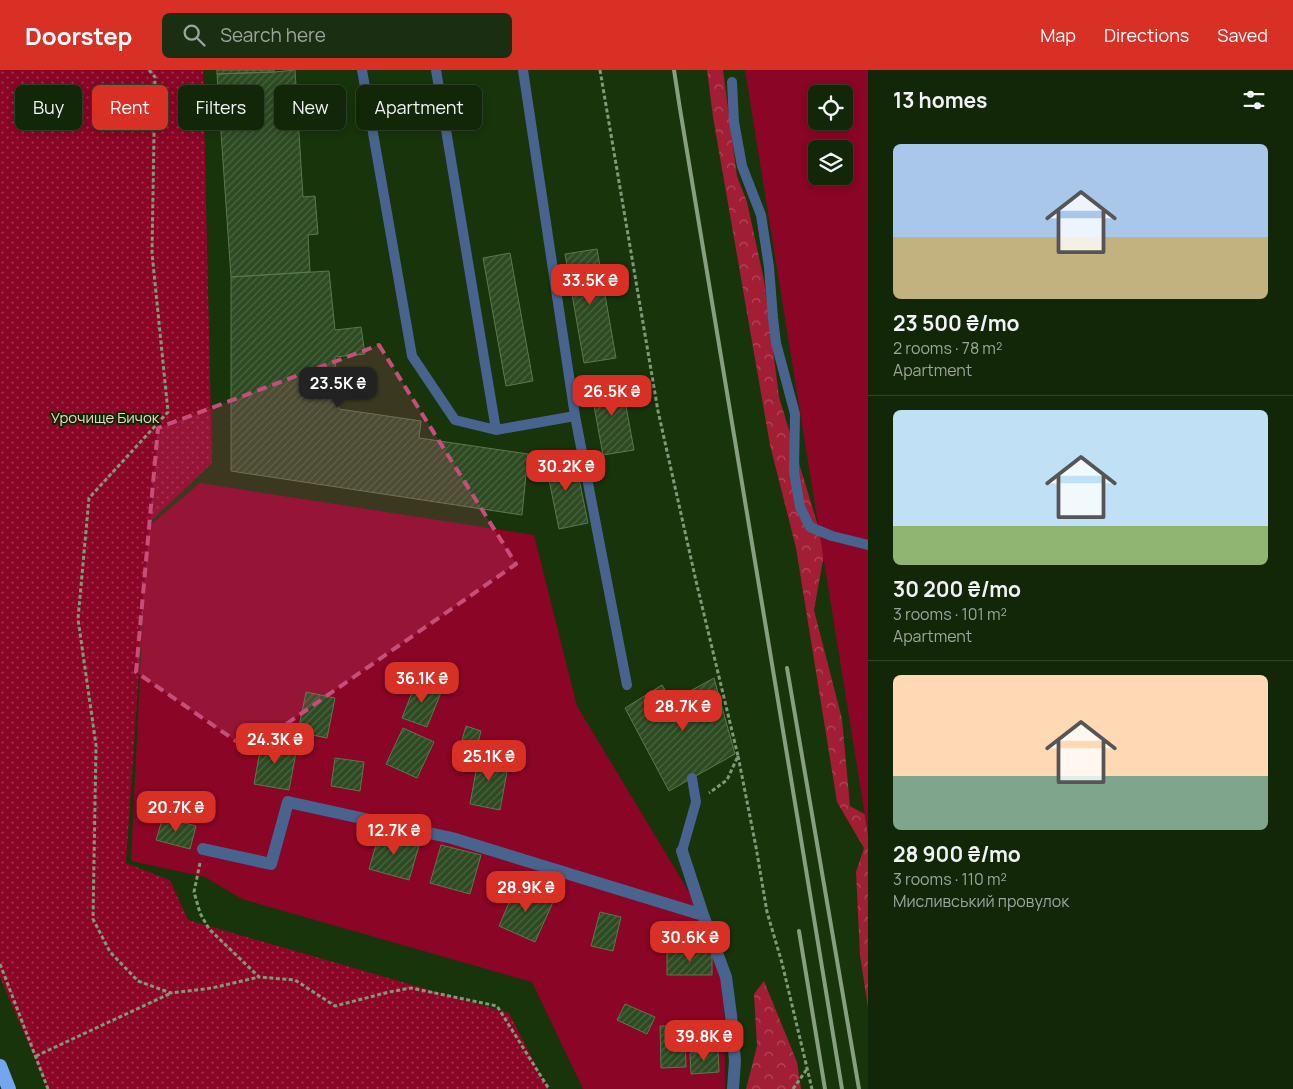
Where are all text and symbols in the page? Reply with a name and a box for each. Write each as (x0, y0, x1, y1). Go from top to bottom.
search box (162, 13, 512, 58)
text: Doorstep (25, 19, 132, 52)
icon: search (180, 21, 208, 49)
text: Search here (220, 22, 326, 48)
text: Map (1040, 23, 1076, 47)
text: Directions (1104, 23, 1189, 47)
text: Saved (1217, 23, 1268, 47)
chip: Buy (15, 85, 82, 130)
chip: Rent (92, 85, 168, 130)
chip: Filters (178, 85, 264, 130)
chip: New (274, 85, 346, 130)
chip: Apartment (356, 85, 482, 130)
map controls (808, 85, 853, 185)
button: locate (808, 85, 853, 130)
text: 13 homes (893, 86, 987, 114)
icon: filters (1240, 86, 1268, 114)
button: layers (808, 140, 853, 185)
icon: home (1036, 177, 1126, 267)
pin: 33.5K ₴ (544, 264, 636, 306)
text: 33.5K ₴ (562, 269, 618, 291)
text: 23 500 ₴/mo (893, 309, 1019, 337)
text: 2 rooms · 78 m² (893, 337, 1002, 359)
text: Apartment (893, 359, 972, 381)
pin: 23.5K ₴ (292, 366, 384, 409)
text: 23.5K ₴ (310, 372, 366, 394)
pin: 26.5K ₴ (566, 374, 658, 417)
text: 26.5K ₴ (584, 380, 640, 402)
park label: Урочище Бичок (51, 407, 160, 428)
icon: home (1036, 442, 1126, 532)
pin: 30.2K ₴ (520, 450, 612, 492)
text: 30.2K ₴ (537, 455, 595, 477)
text: 30 200 ₴/mo (893, 575, 1021, 603)
text: 3 rooms · 101 m² (893, 603, 1007, 625)
text: Apartment (893, 625, 972, 647)
pin: 36.1K ₴ (376, 662, 468, 704)
text: 36.1K ₴ (396, 667, 448, 689)
pin: 28.7K ₴ (637, 690, 729, 732)
text: 28.7K ₴ (655, 695, 711, 717)
icon: home (1036, 707, 1126, 797)
pin: 24.3K ₴ (229, 722, 321, 765)
text: 24.3K ₴ (247, 728, 303, 750)
pin: 25.1K ₴ (443, 740, 535, 782)
text: 25.1K ₴ (463, 745, 515, 767)
pin: 20.7K ₴ (130, 790, 222, 833)
text: 20.7K ₴ (148, 796, 204, 818)
pin: 12.7K ₴ (348, 814, 440, 856)
text: 12.7K ₴ (367, 819, 421, 841)
text: 28 900 ₴/mo (893, 840, 1021, 868)
text: 3 rooms · 110 m² (893, 868, 1007, 890)
pin: 28.9K ₴ (480, 870, 572, 913)
text: 28.9K ₴ (497, 876, 555, 898)
text: Мисливський провулок (893, 890, 1069, 912)
pin: 30.6K ₴ (644, 920, 736, 963)
text: 30.6K ₴ (661, 926, 719, 948)
pin: 39.8K ₴ (658, 1020, 750, 1062)
text: 39.8K ₴ (675, 1025, 733, 1047)

